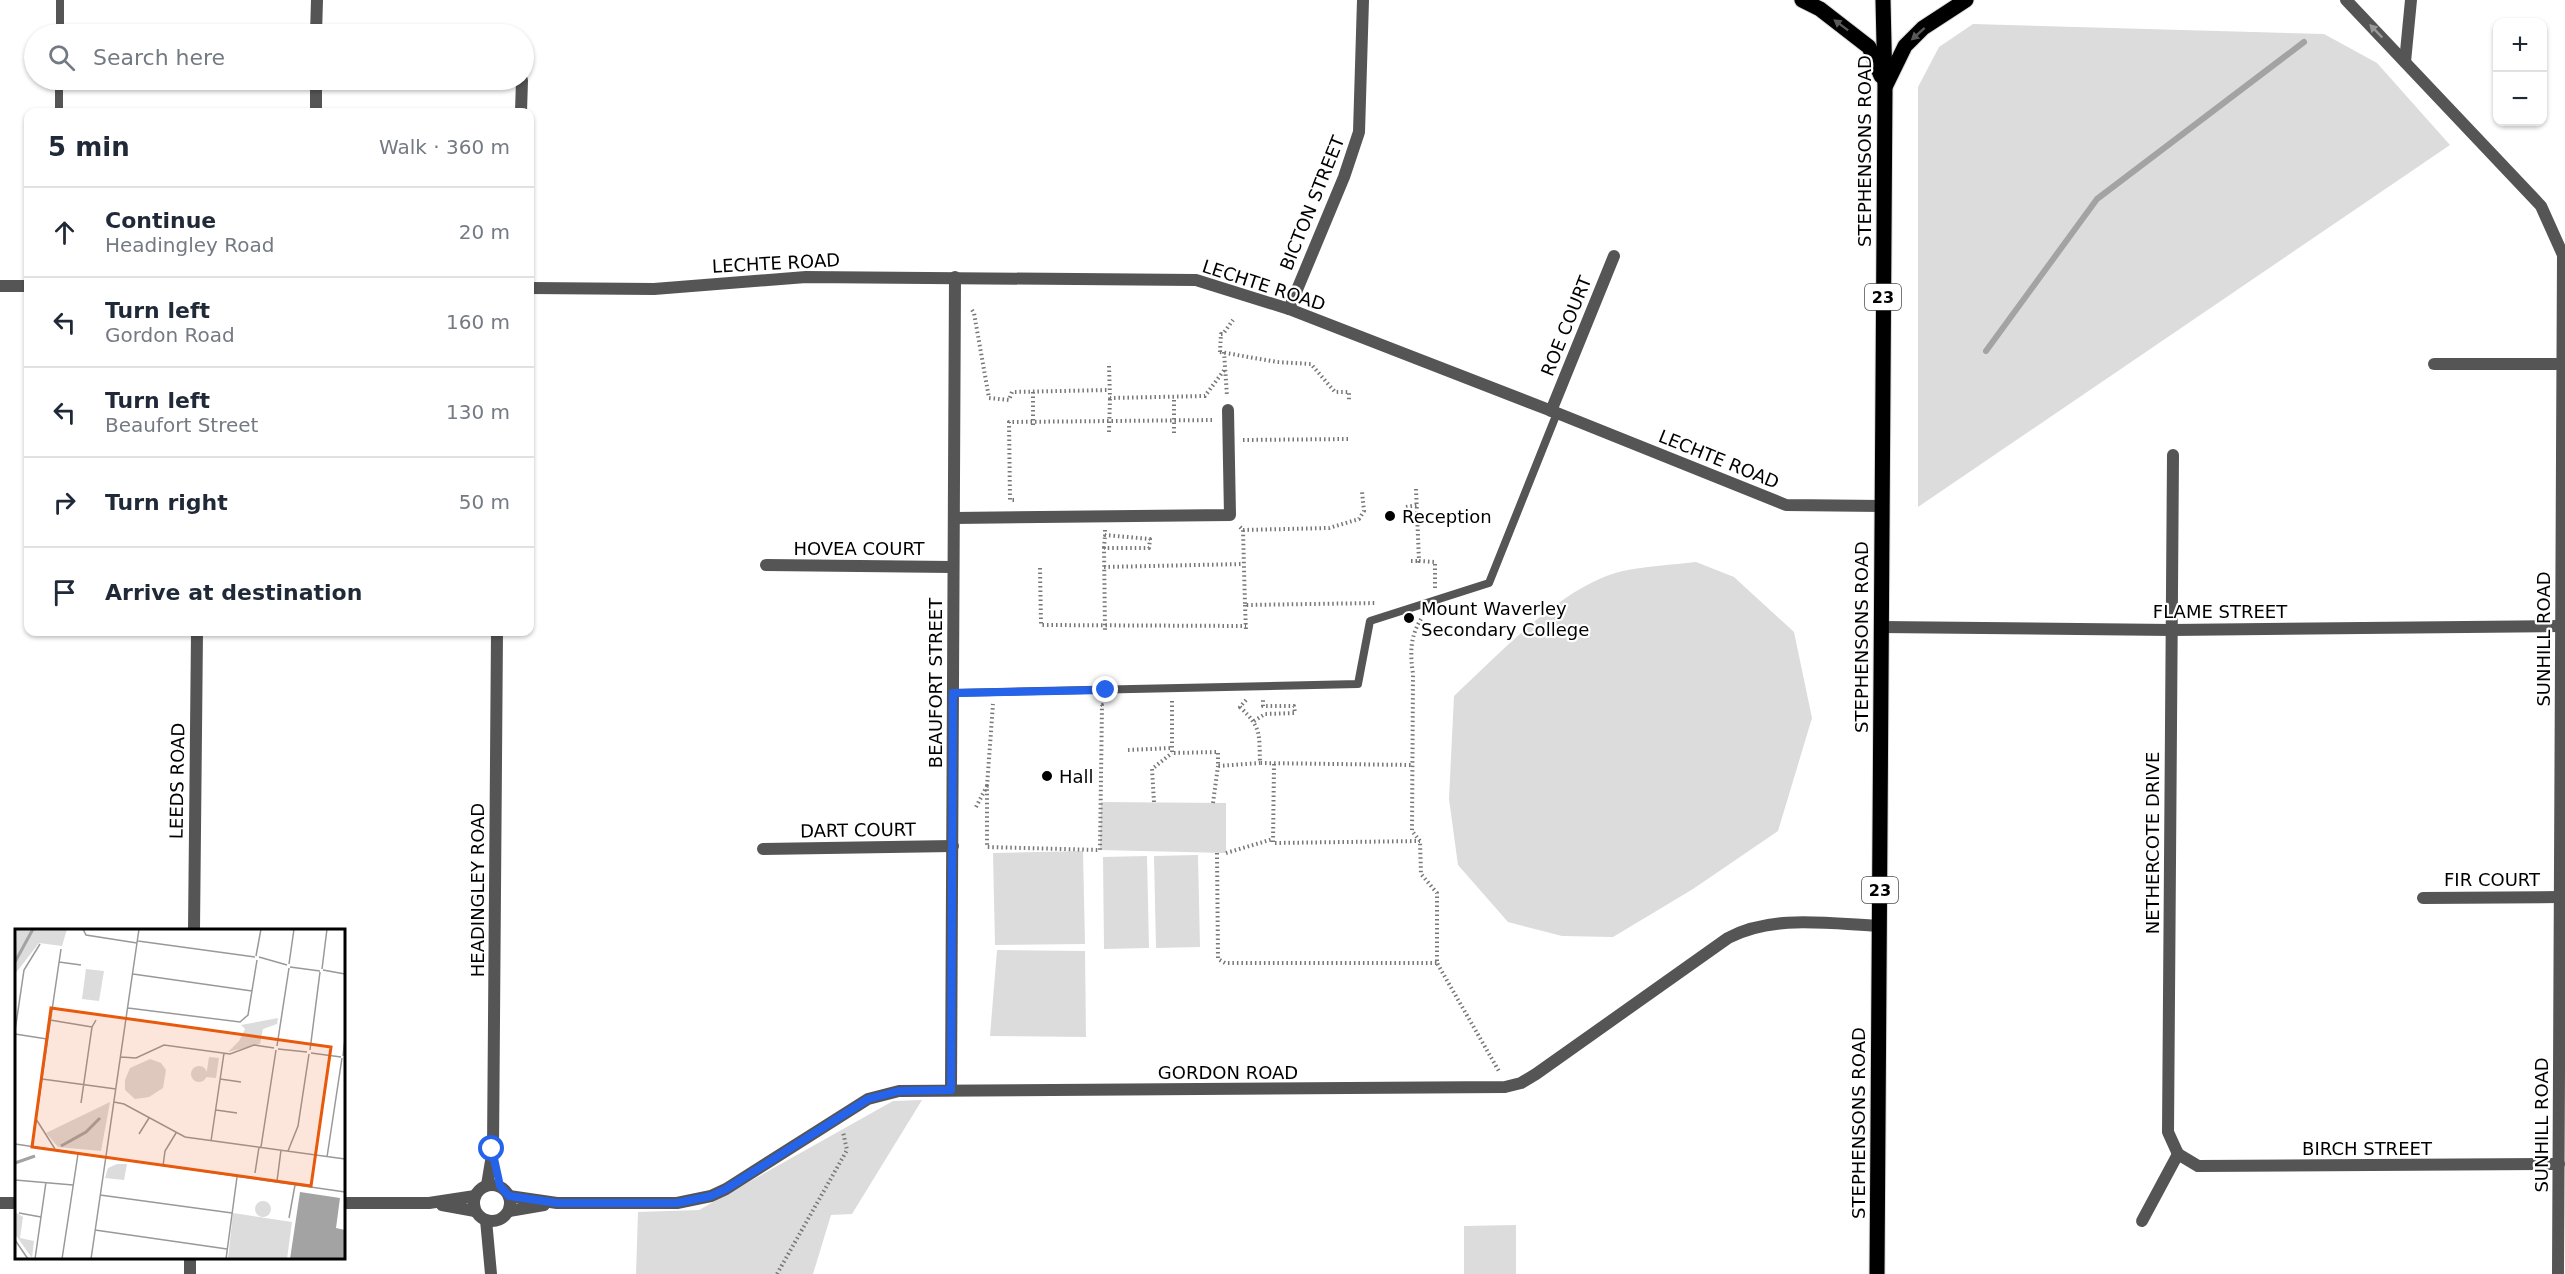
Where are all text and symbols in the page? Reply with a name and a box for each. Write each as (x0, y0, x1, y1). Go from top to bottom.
map controls (2493, 18, 2547, 126)
button: + (2493, 18, 2547, 72)
one-way arrow (1833, 19, 1849, 31)
search box (24, 24, 534, 90)
one-way arrow (2369, 25, 2383, 39)
one-way arrow (1911, 27, 1926, 40)
icon: search (45, 41, 78, 74)
text: Search here (93, 45, 225, 70)
street label: STEPHENSONS ROAD (1854, 55, 1875, 247)
button: − (2493, 72, 2547, 126)
text: 5 min (48, 132, 130, 162)
street label: BICTON STREET (1275, 132, 1349, 273)
text: Walk · 360 m (379, 135, 510, 159)
text: Continue (105, 208, 216, 233)
icon: ahead (48, 216, 81, 249)
text: 20 m (459, 220, 510, 244)
text: Headingley Road (105, 233, 274, 257)
street label: LECHTE ROAD (711, 249, 841, 277)
street label: LECHTE ROAD (1200, 255, 1328, 315)
street label: ROE COURT (1536, 272, 1596, 379)
road number: 23 (1865, 284, 1901, 310)
text: Turn left (105, 298, 210, 323)
icon: left (48, 306, 81, 339)
text: 160 m (446, 310, 510, 334)
text: Gordon Road (105, 323, 235, 347)
text: Turn left (105, 388, 210, 413)
icon: left (48, 396, 81, 429)
text: 130 m (446, 400, 510, 424)
text: Beaufort Street (105, 413, 258, 437)
street label: LECHTE ROAD (1656, 425, 1782, 493)
icon: right (48, 486, 81, 519)
text: Turn right (105, 490, 228, 515)
text: 50 m (459, 490, 510, 514)
place label: Reception (1402, 506, 1492, 527)
marker: Reception (1383, 509, 1397, 523)
street label: HOVEA COURT (793, 538, 926, 559)
street label: STEPHENSONS ROAD (1851, 541, 1872, 733)
street label: SUNHILL ROAD (2533, 571, 2554, 707)
icon: arrive (48, 576, 81, 609)
text: Arrive at destination (105, 580, 362, 605)
street label: BEAUFORT STREET (925, 597, 946, 768)
place label: Mount Waverley Secondary College (1421, 598, 1589, 640)
street label: FLAME STREET (2153, 601, 2288, 622)
marker: Mount Waverley Secondary College (1402, 611, 1416, 625)
route end (1092, 676, 1118, 702)
street label: LEEDS ROAD (165, 723, 189, 839)
street label: NETHERCOTE DRIVE (2142, 752, 2163, 934)
place label: Hall (1059, 766, 1094, 787)
marker: Hall (1040, 769, 1054, 783)
street label: HEADINGLEY ROAD (467, 803, 488, 977)
street label: DART COURT (800, 818, 917, 842)
street label: FIR COURT (2444, 869, 2541, 890)
road number: 23 (1862, 877, 1898, 903)
inset map (15, 929, 345, 1259)
street label: STEPHENSONS ROAD (1848, 1027, 1869, 1219)
street label: SUNHILL ROAD (2531, 1057, 2552, 1193)
street label: GORDON ROAD (1158, 1062, 1298, 1083)
route start (478, 1135, 504, 1161)
street label: BIRCH STREET (2302, 1138, 2433, 1159)

